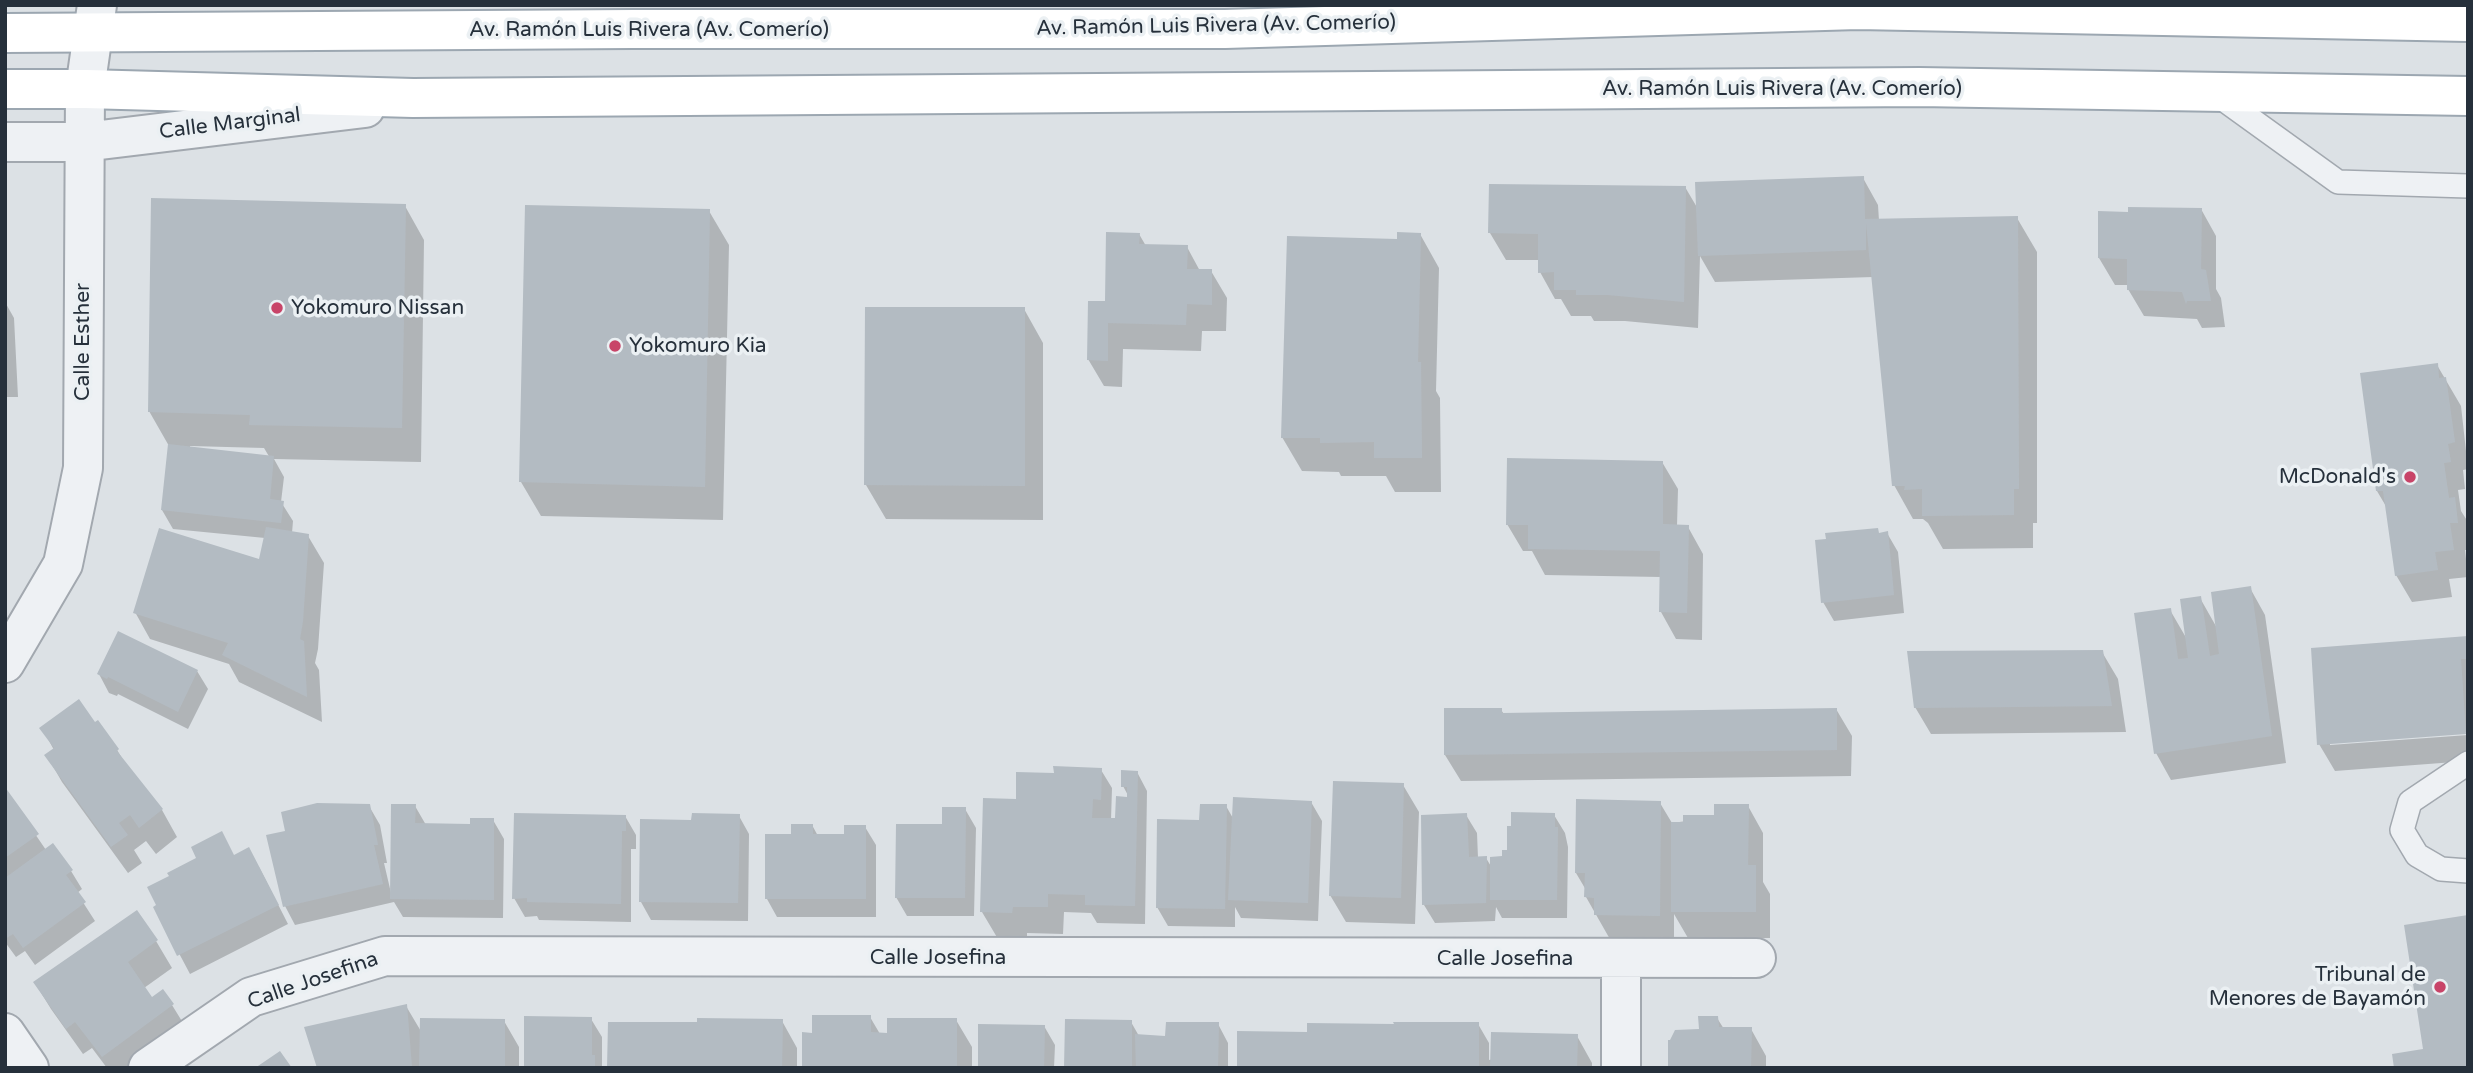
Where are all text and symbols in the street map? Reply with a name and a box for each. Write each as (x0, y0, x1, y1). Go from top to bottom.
street label: Av. Ramón Luis Rivera (Av. Comerío) (1036, 10, 1396, 42)
street label: Av. Ramón Luis Rivera (Av. Comerío) (469, 17, 829, 43)
street label: Av. Ramón Luis Rivera (Av. Comerío) (1602, 76, 1962, 102)
street label: Calle Marginal (158, 103, 302, 145)
street label: Calle Esther (70, 283, 96, 401)
place label: Yokomuro Nissan (291, 295, 464, 321)
marker: Yokomuro Nissan (269, 300, 285, 316)
place label: Yokomuro Kia (629, 333, 767, 359)
marker: Yokomuro Kia (607, 338, 623, 354)
place label: McDonald's (2279, 464, 2396, 490)
marker: McDonald's (2402, 469, 2418, 485)
street label: Calle Josefina (870, 945, 1006, 971)
street label: Calle Josefina (1437, 946, 1573, 972)
street label: Calle Josefina (244, 947, 382, 1015)
place label: Tribunal de Menores de Bayamón (2209, 962, 2426, 1012)
marker: Tribunal de Menores de Bayamón (2432, 979, 2448, 995)

